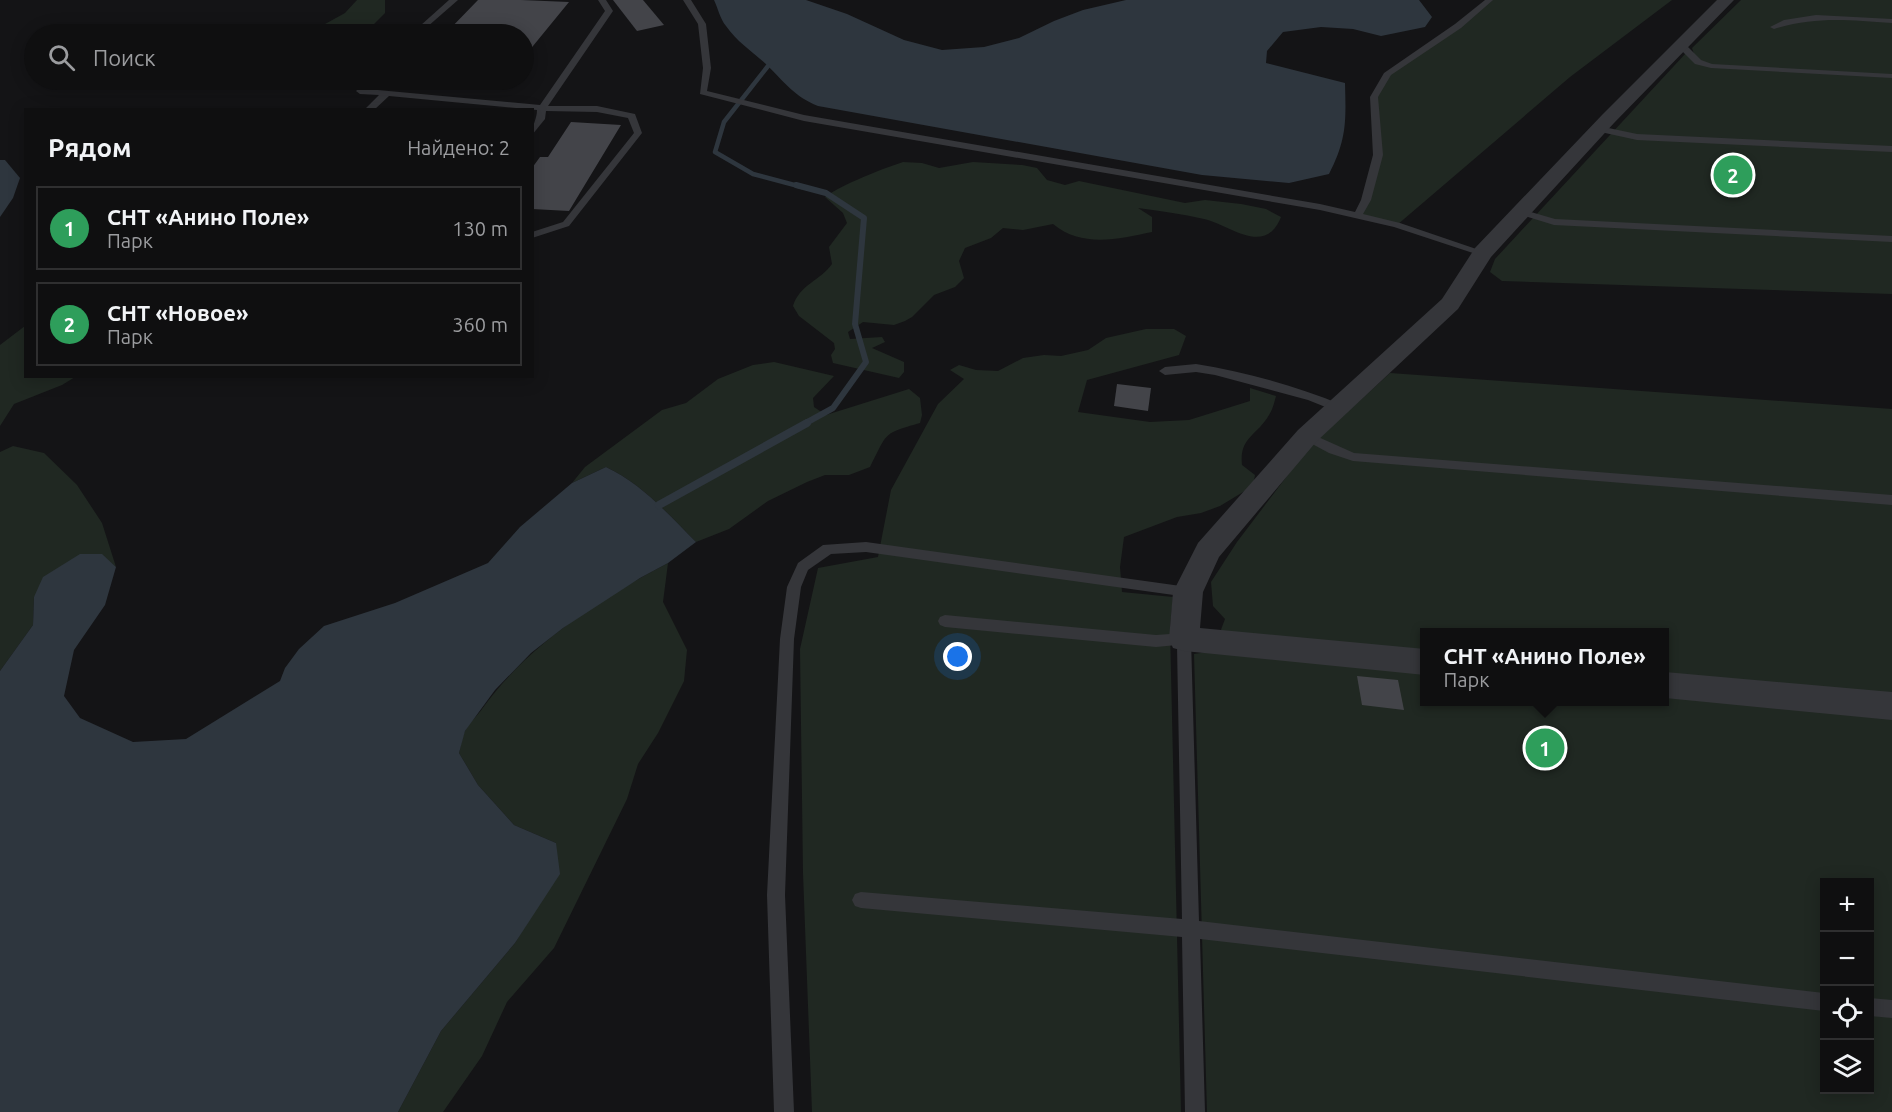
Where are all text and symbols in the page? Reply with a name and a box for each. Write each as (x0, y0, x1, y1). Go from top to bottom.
search box (24, 24, 534, 90)
icon: search (45, 41, 78, 74)
text: Поиск (93, 45, 156, 70)
text: Рядом (48, 133, 132, 162)
text: Найдено: 2 (407, 136, 510, 159)
pin: 2 (1714, 152, 1752, 198)
text: СНТ «Анино Поле» (107, 204, 309, 229)
text: 1 (64, 217, 75, 240)
text: 130 m (452, 217, 508, 240)
text: Парк (107, 229, 153, 252)
text: СНТ «Новое» (107, 300, 248, 325)
text: 2 (64, 313, 75, 336)
text: 360 m (452, 313, 508, 336)
text: Парк (107, 325, 153, 348)
popup (1420, 628, 1669, 706)
your location (943, 642, 972, 671)
text: СНТ «Анино Поле» (1443, 643, 1646, 668)
text: Парк (1443, 668, 1489, 691)
pin: 1 (1526, 726, 1564, 771)
map controls (1820, 878, 1874, 1094)
button: + (1820, 878, 1874, 932)
button: − (1820, 932, 1874, 986)
button: locate (1820, 986, 1874, 1040)
button: layers (1820, 1040, 1874, 1094)

